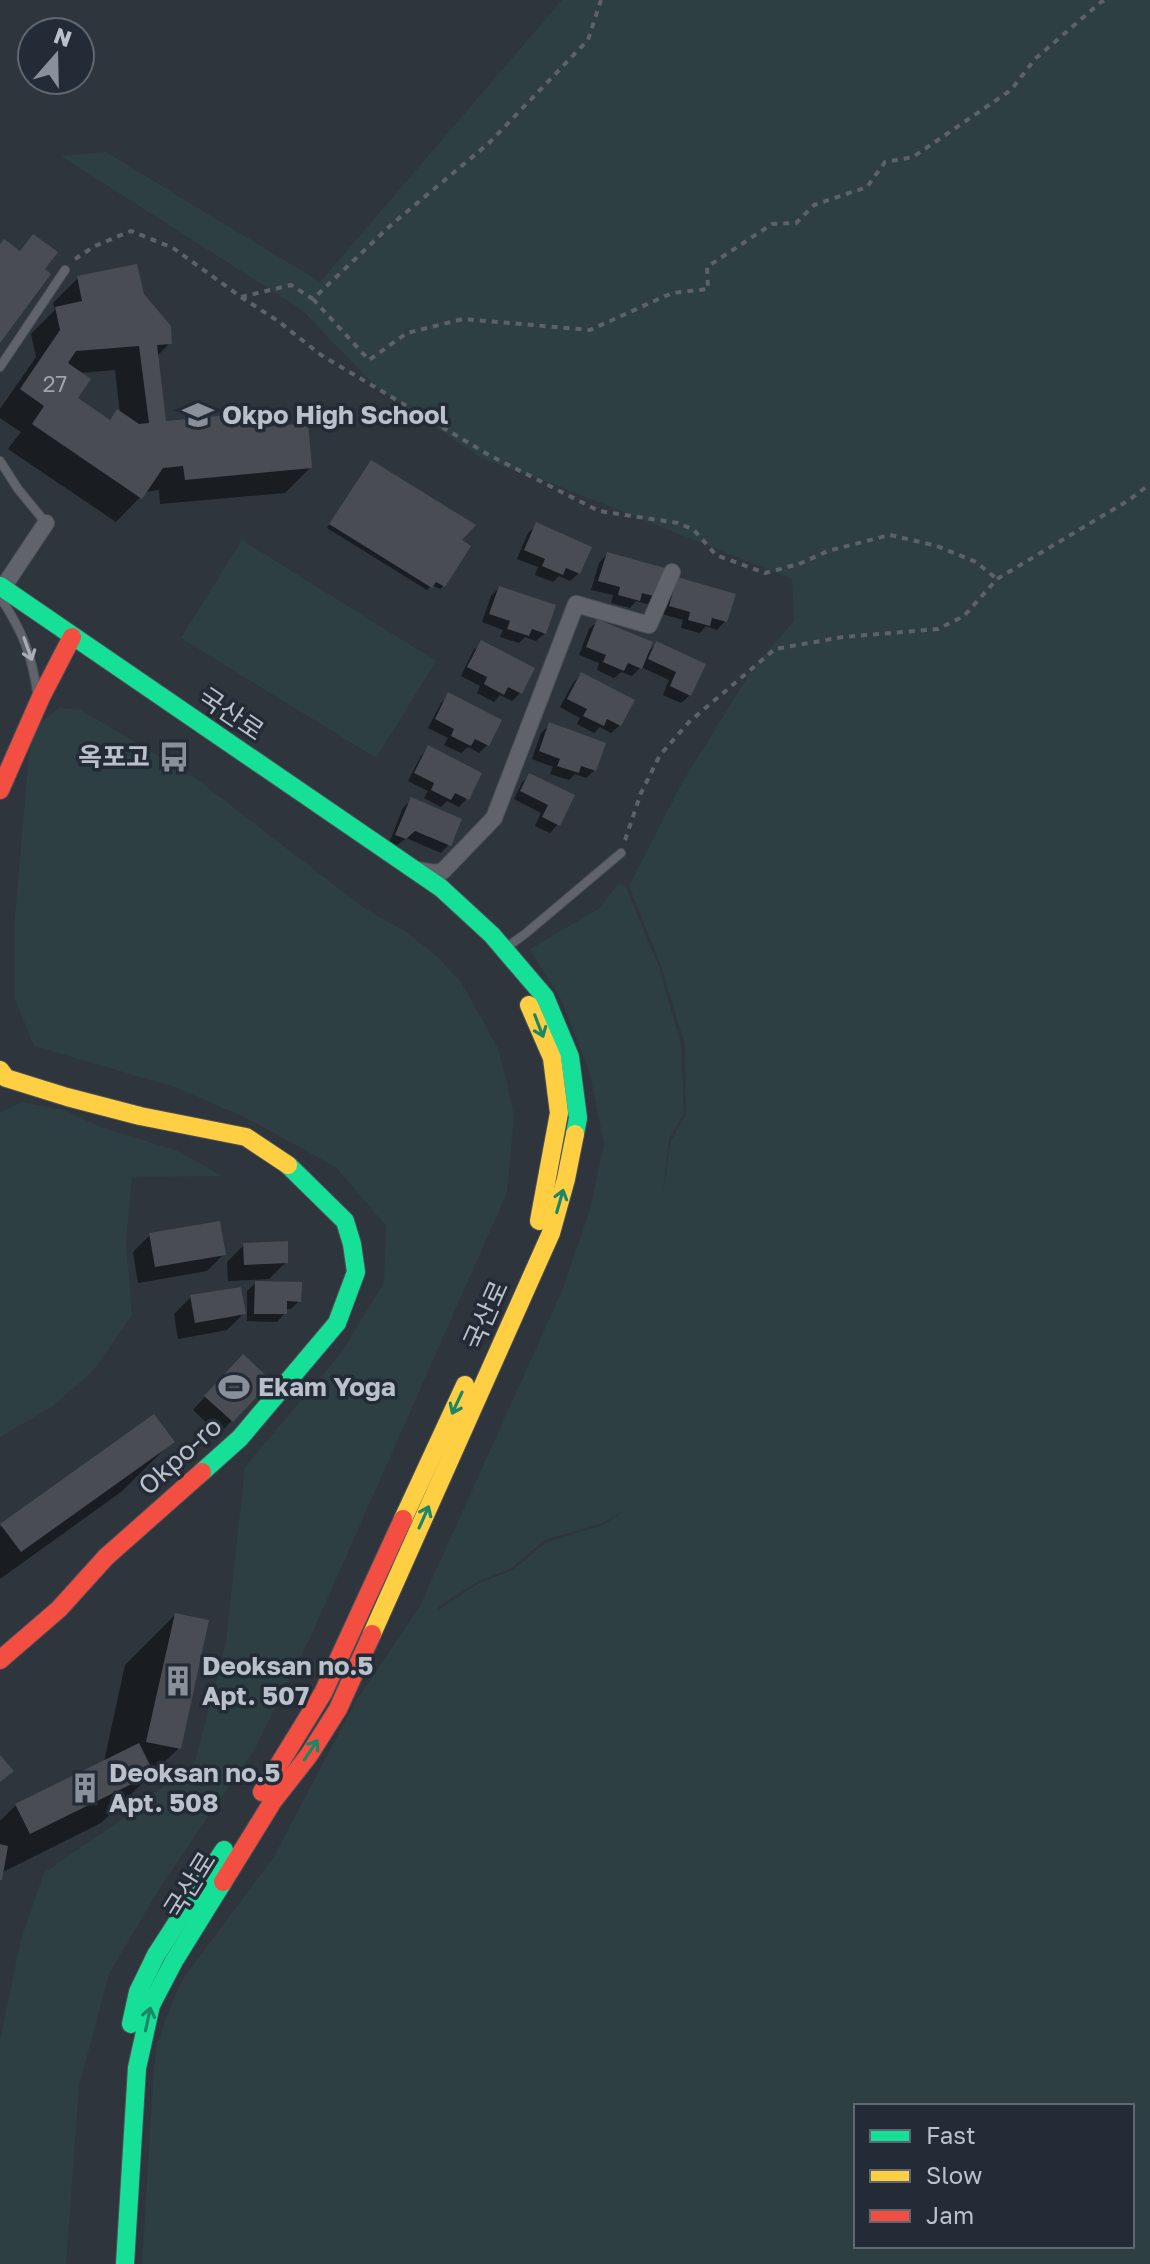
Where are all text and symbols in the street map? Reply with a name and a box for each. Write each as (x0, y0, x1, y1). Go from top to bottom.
north arrow (16, 16, 96, 96)
text: N (51, 21, 75, 52)
house number: 27 (43, 370, 67, 397)
school or university icon: Okpo High School (181, 398, 215, 432)
place label: Okpo High School (222, 399, 449, 430)
one-way arrow (22, 636, 36, 661)
street label: 국산로 (193, 681, 270, 747)
bus stop icon: 옥포고 (157, 740, 191, 774)
place label: 옥포고 (78, 741, 150, 772)
one-way arrow (533, 1013, 547, 1038)
one-way arrow (553, 1189, 568, 1215)
street label: 국산로 (457, 1276, 514, 1354)
sports icon: Ekam Yoga (217, 1370, 251, 1404)
place label: Ekam Yoga (258, 1371, 396, 1402)
one-way arrow (448, 1390, 463, 1415)
street label: Okpo-ro (132, 1410, 228, 1501)
one-way arrow (417, 1505, 432, 1529)
place label: Deoksan no.5 Apt. 507 (202, 1650, 373, 1711)
building icon: Deoksan no.5 Apt. 507 (161, 1664, 195, 1698)
one-way arrow (303, 1740, 319, 1762)
place label: Deoksan no.5 Apt. 508 (109, 1757, 280, 1818)
building icon: Deoksan no.5 Apt. 508 (68, 1771, 102, 1805)
street label: 국산로 (157, 1846, 222, 1923)
one-way arrow (141, 2007, 156, 2033)
legend (854, 2104, 1134, 2248)
text: Fast (926, 2120, 976, 2149)
text: Slow (926, 2160, 982, 2189)
text: Jam (926, 2200, 974, 2229)

